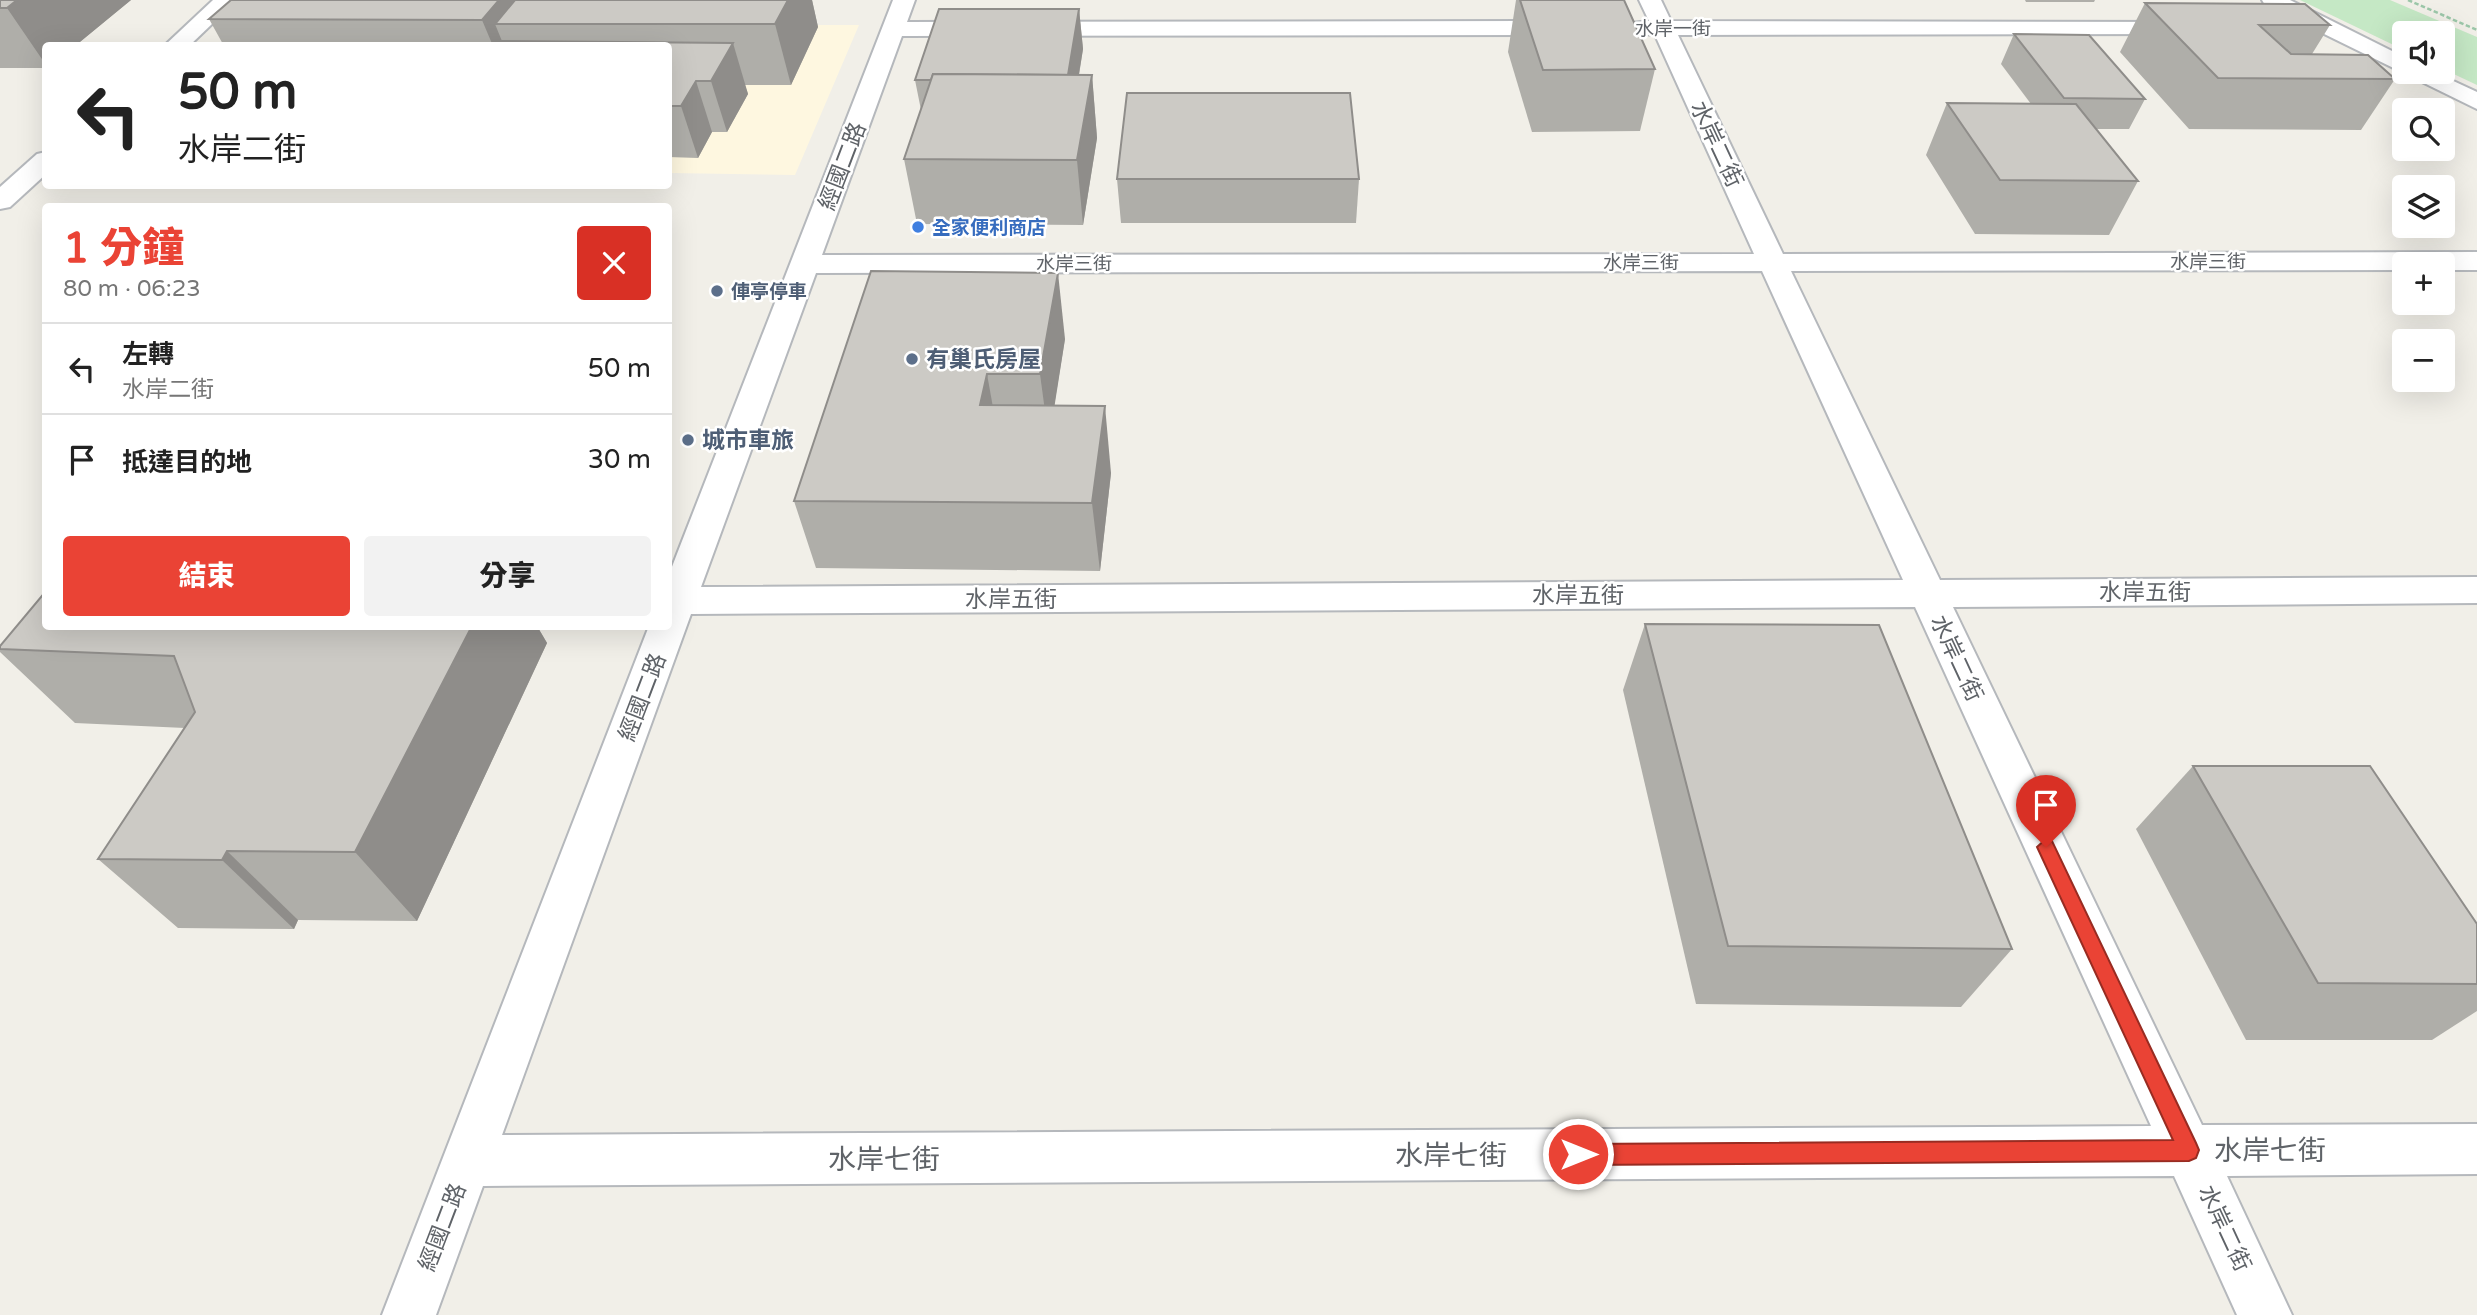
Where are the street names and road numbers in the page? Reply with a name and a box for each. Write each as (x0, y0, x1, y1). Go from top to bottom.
street label: 水岸一街 (1635, 18, 1711, 40)
street label: 水岸二街 (1684, 97, 1748, 192)
street label: 經國二路 (813, 118, 872, 214)
street label: 水岸三街 (2170, 251, 2246, 273)
street label: 水岸三街 (1603, 252, 1679, 274)
street label: 水岸三街 (1036, 253, 1112, 275)
street label: 水岸五街 (2099, 579, 2191, 607)
street label: 水岸五街 (1532, 582, 1624, 610)
street label: 水岸五街 (965, 586, 1057, 614)
street label: 水岸二街 (1924, 611, 1988, 706)
street label: 經國二路 (613, 649, 672, 745)
street label: 水岸七街 (2214, 1134, 2326, 1168)
street label: 水岸七街 (1395, 1139, 1507, 1173)
street label: 水岸七街 (828, 1143, 940, 1177)
street label: 經國二路 (413, 1179, 472, 1275)
street label: 水岸二街 (2192, 1181, 2256, 1276)

